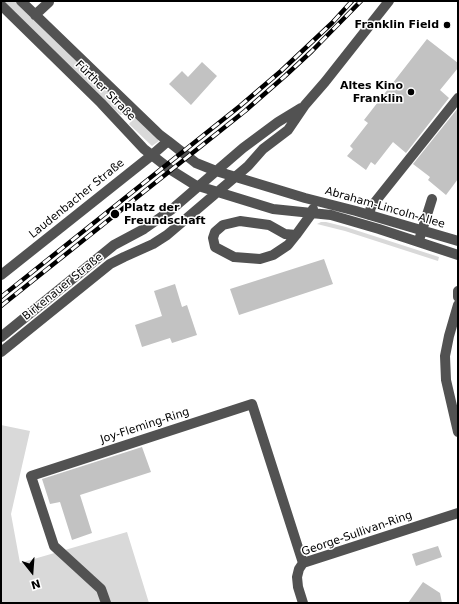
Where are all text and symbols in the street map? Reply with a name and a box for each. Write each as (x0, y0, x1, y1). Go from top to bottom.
place label: Franklin Field (355, 18, 439, 32)
marker: Franklin Field (442, 20, 452, 30)
street label: Fürther Straße (72, 58, 138, 124)
place label: Altes Kino Franklin (340, 79, 403, 105)
marker: Altes Kino Franklin (406, 87, 416, 97)
street label: Laudenbacher Straße (27, 157, 127, 241)
street label: Abraham-Lincoln-Allee (324, 185, 446, 231)
place label: Platz der Freundschaft (124, 201, 206, 227)
marker: Platz der Freundschaft (109, 208, 121, 220)
street label: Birkenauer Straße (20, 251, 106, 323)
street label: Joy-Fleming-Ring (99, 405, 191, 447)
street label: George-Sullivan-Ring (300, 509, 414, 559)
north arrow (12, 552, 52, 592)
text: N (29, 576, 42, 592)

